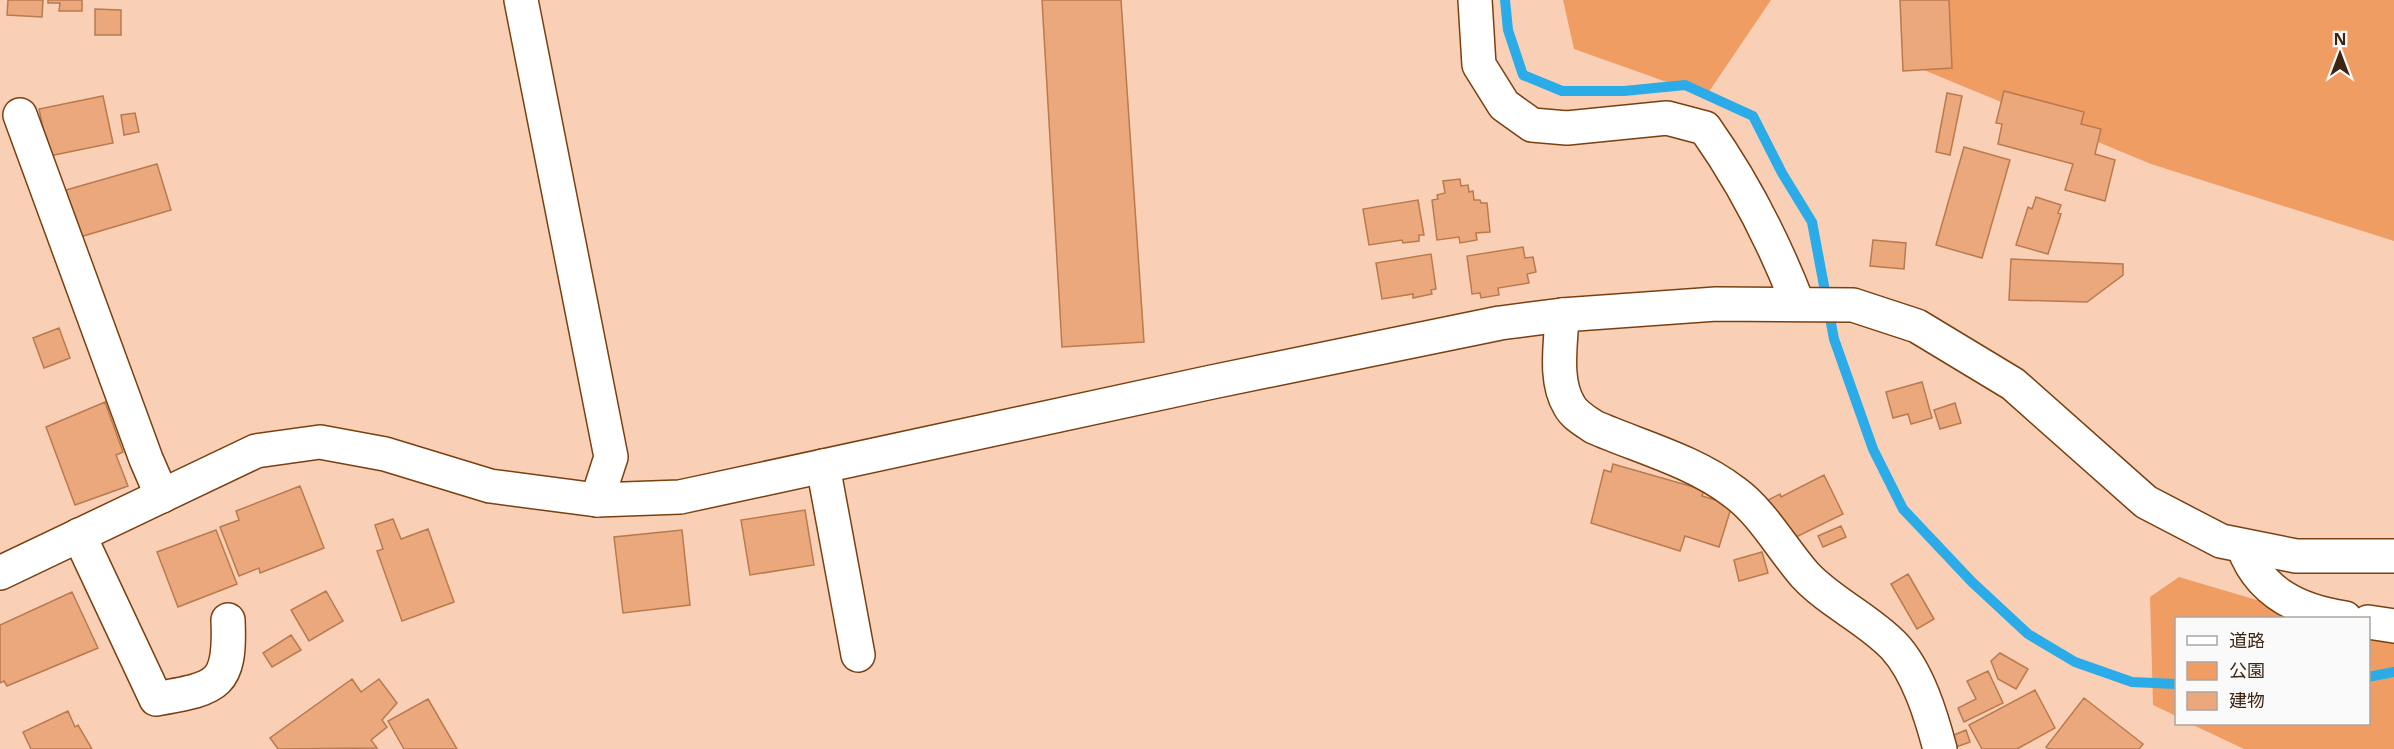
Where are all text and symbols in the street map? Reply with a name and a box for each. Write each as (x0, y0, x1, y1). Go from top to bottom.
north arrow (2310, 24, 2370, 84)
text: N (2333, 28, 2347, 50)
legend (2175, 617, 2370, 725)
text: 道路 (2229, 628, 2265, 652)
text: 公園 (2229, 658, 2265, 682)
text: 建物 (2229, 688, 2265, 712)

